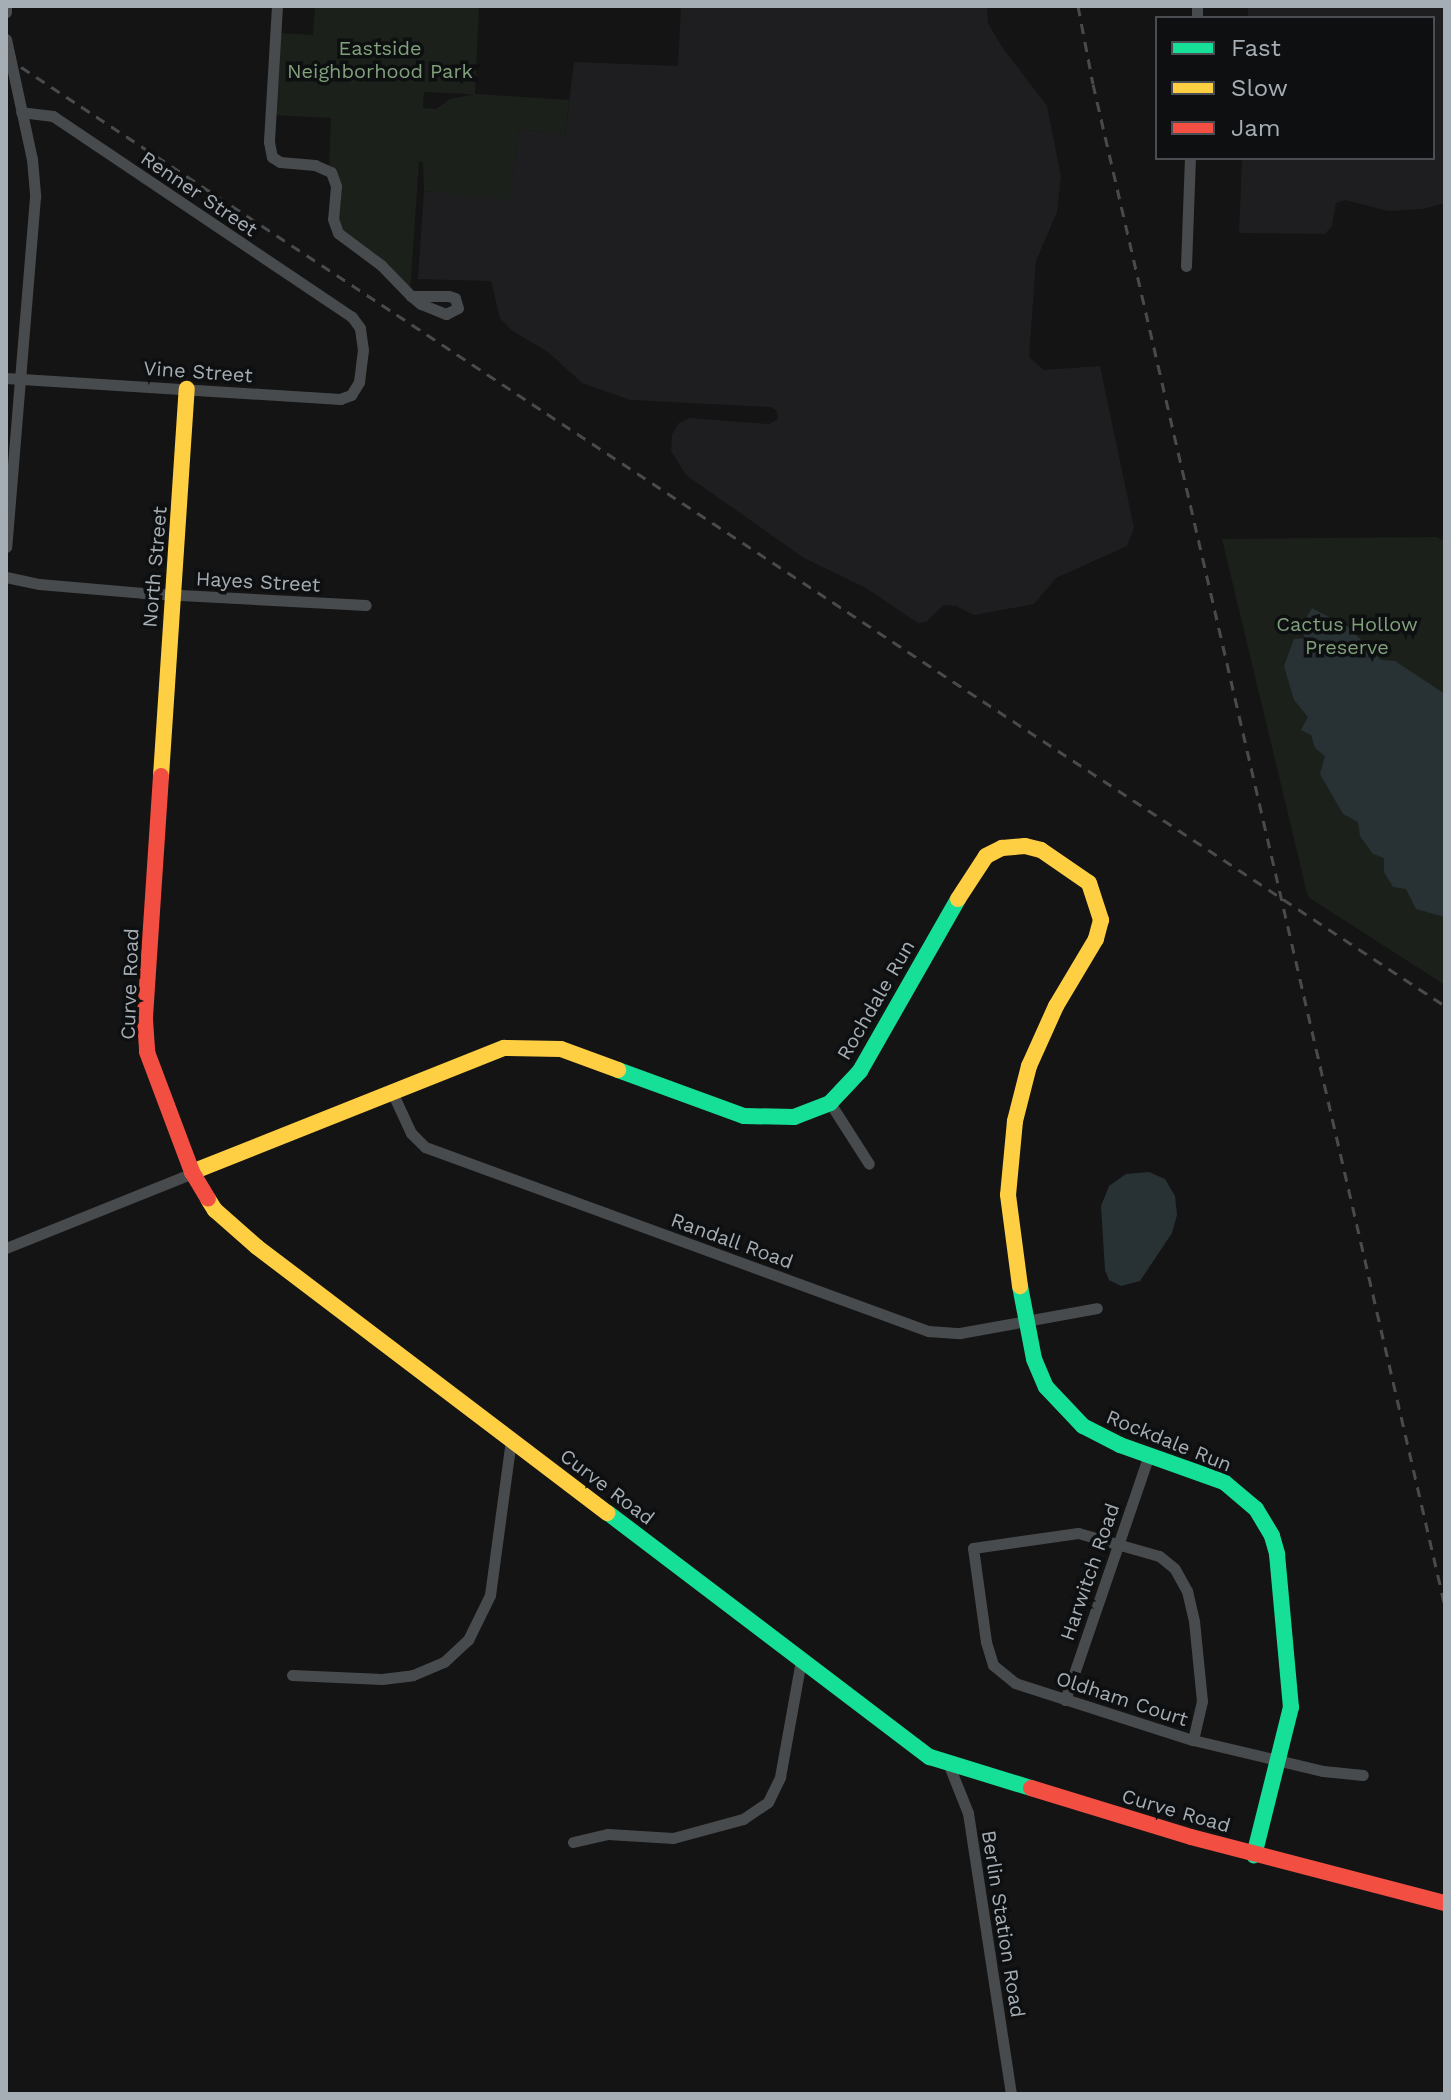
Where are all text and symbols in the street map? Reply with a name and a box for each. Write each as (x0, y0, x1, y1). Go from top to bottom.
legend (1155, 16, 1435, 160)
text: Fast (1231, 34, 1281, 62)
park label: Eastside Neighborhood Park (287, 37, 473, 84)
text: Slow (1231, 74, 1288, 102)
text: Jam (1231, 114, 1281, 142)
street label: Renner Street (136, 146, 262, 242)
street label: Vine Street (143, 356, 253, 388)
street label: North Street (138, 505, 172, 629)
street label: Hayes Street (195, 567, 321, 597)
park label: Cactus Hollow Preserve (1276, 613, 1418, 660)
street label: Curve Road (116, 928, 144, 1040)
street label: Rochdale Run (832, 936, 920, 1064)
street label: Randall Road (667, 1208, 797, 1274)
street label: Rockdale Run (1103, 1405, 1235, 1477)
street label: Curve Road (555, 1444, 659, 1530)
street label: Harwitch Road (1055, 1500, 1125, 1644)
street label: Oldham Court (1053, 1666, 1191, 1732)
street label: Curve Road (1119, 1784, 1233, 1838)
street label: Berlin Station Road (976, 1829, 1030, 2019)

